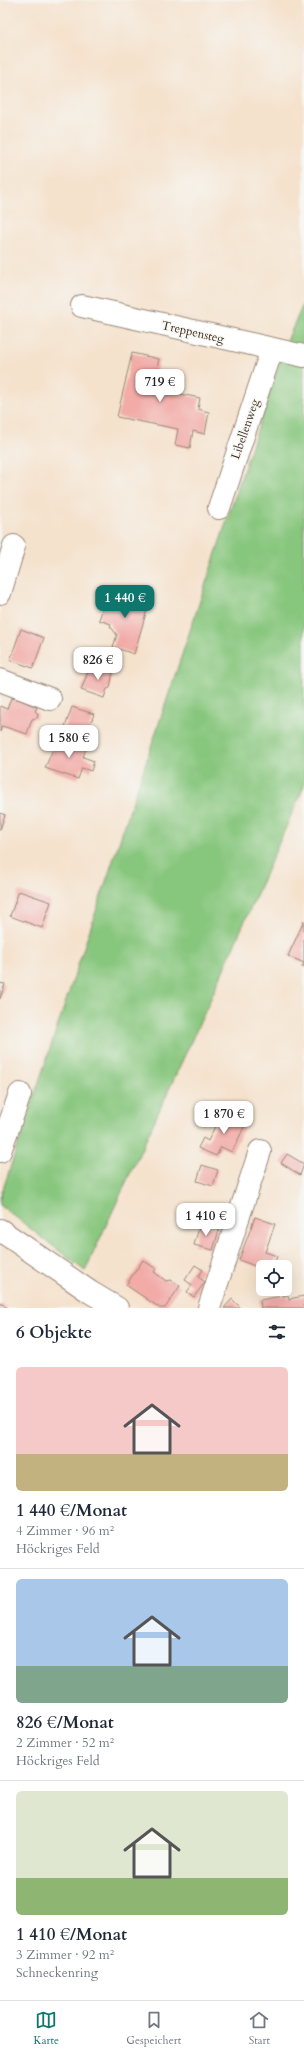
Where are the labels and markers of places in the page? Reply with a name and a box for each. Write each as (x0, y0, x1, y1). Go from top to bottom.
pin: 719 € (132, 369, 188, 403)
pin: 1 440 € (88, 585, 162, 619)
pin: 826 € (70, 647, 126, 681)
pin: 1 580 € (32, 725, 106, 759)
pin: 1 870 € (187, 1101, 261, 1135)
pin: 1 410 € (169, 1203, 243, 1237)

